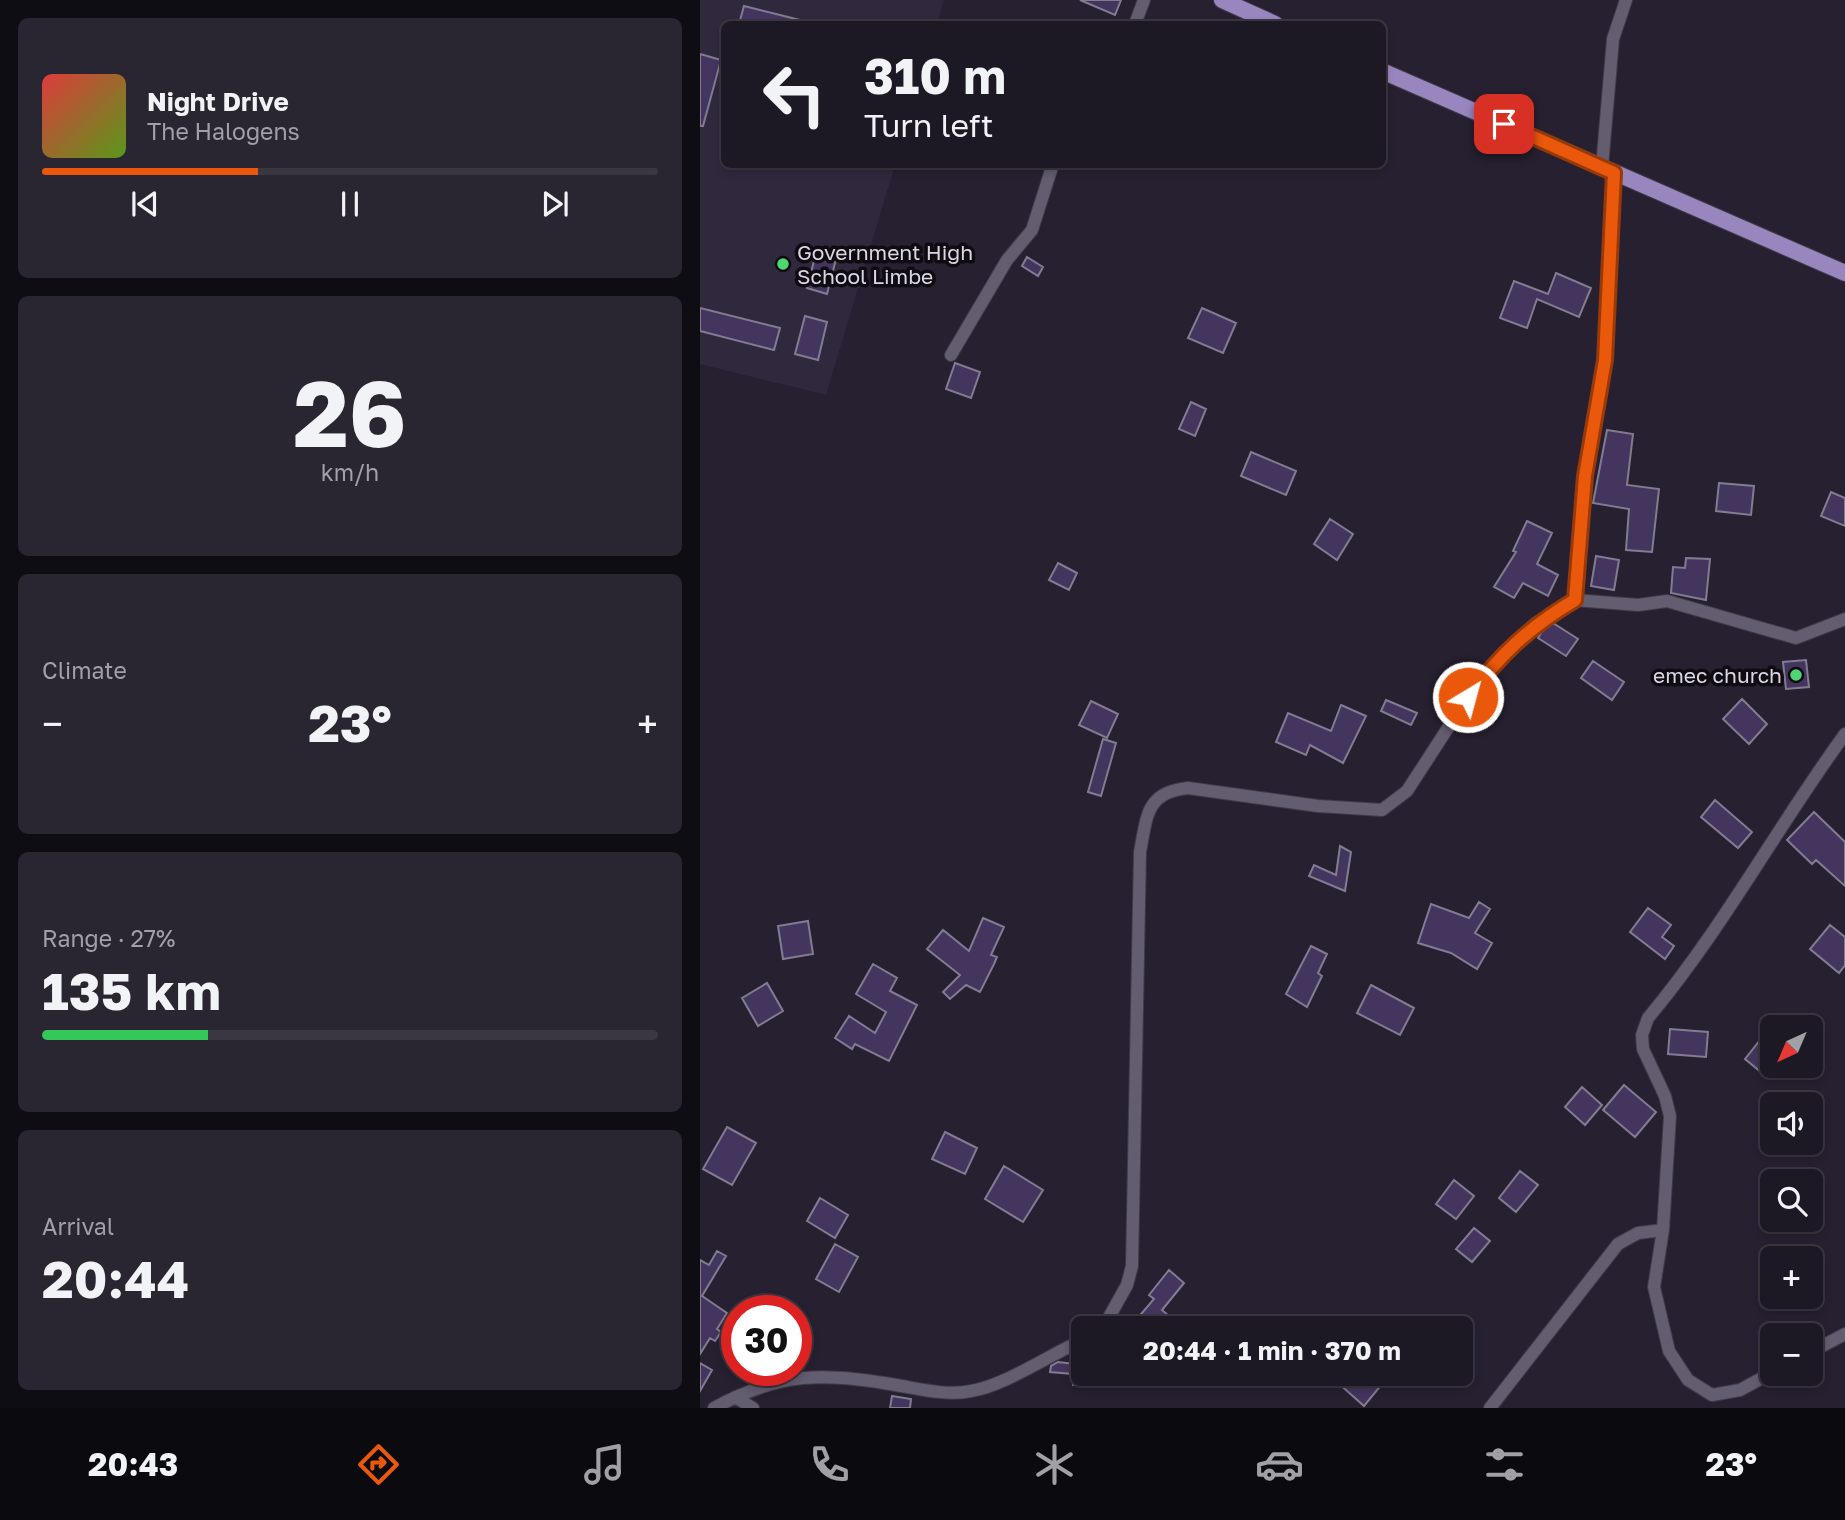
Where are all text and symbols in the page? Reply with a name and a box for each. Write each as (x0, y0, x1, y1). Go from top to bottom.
text: 310 m (864, 46, 1006, 105)
icon: left (749, 49, 840, 140)
text: Night Drive (147, 86, 289, 117)
pin (1474, 94, 1534, 154)
icon: arrive (1485, 105, 1523, 143)
text: Turn left (864, 106, 993, 144)
text: The Halogens (147, 117, 300, 145)
icon: previous (126, 185, 164, 223)
icon: pause (331, 185, 369, 223)
icon: next (536, 185, 574, 223)
place label: Government High School Limbe (797, 239, 973, 289)
marker: Government High School Limbe (775, 256, 791, 272)
text: 26 (293, 358, 407, 467)
text: km/h (321, 458, 379, 486)
text: Climate (42, 656, 127, 684)
position arrow (1431, 660, 1505, 734)
place label: emec church (1653, 662, 1782, 688)
marker: emec church (1788, 667, 1804, 683)
text: 23° (308, 691, 392, 753)
text: − (42, 701, 63, 746)
text: + (637, 701, 658, 746)
text: Range · 27% (42, 924, 175, 952)
text: 135 km (42, 959, 221, 1021)
north arrow (1760, 1015, 1824, 1078)
map controls (1760, 1015, 1823, 1386)
button: sound (1760, 1092, 1823, 1155)
button: search (1760, 1169, 1823, 1232)
text: Arrival (42, 1212, 114, 1240)
button: + (1760, 1246, 1823, 1309)
text: 20:44 (42, 1247, 189, 1309)
speed limit sign: 30 (721, 1295, 812, 1386)
button: − (1760, 1323, 1823, 1386)
text: 20:44 · 1 min · 370 m (1143, 1335, 1401, 1366)
icon: directions (354, 1440, 403, 1489)
icon: music (580, 1440, 629, 1489)
icon: phone (805, 1440, 854, 1489)
icon: climate (1030, 1440, 1079, 1489)
icon: car (1255, 1440, 1304, 1489)
icon: filters (1480, 1440, 1529, 1489)
text: 20:43 (88, 1445, 178, 1483)
text: 23° (1705, 1445, 1757, 1483)

